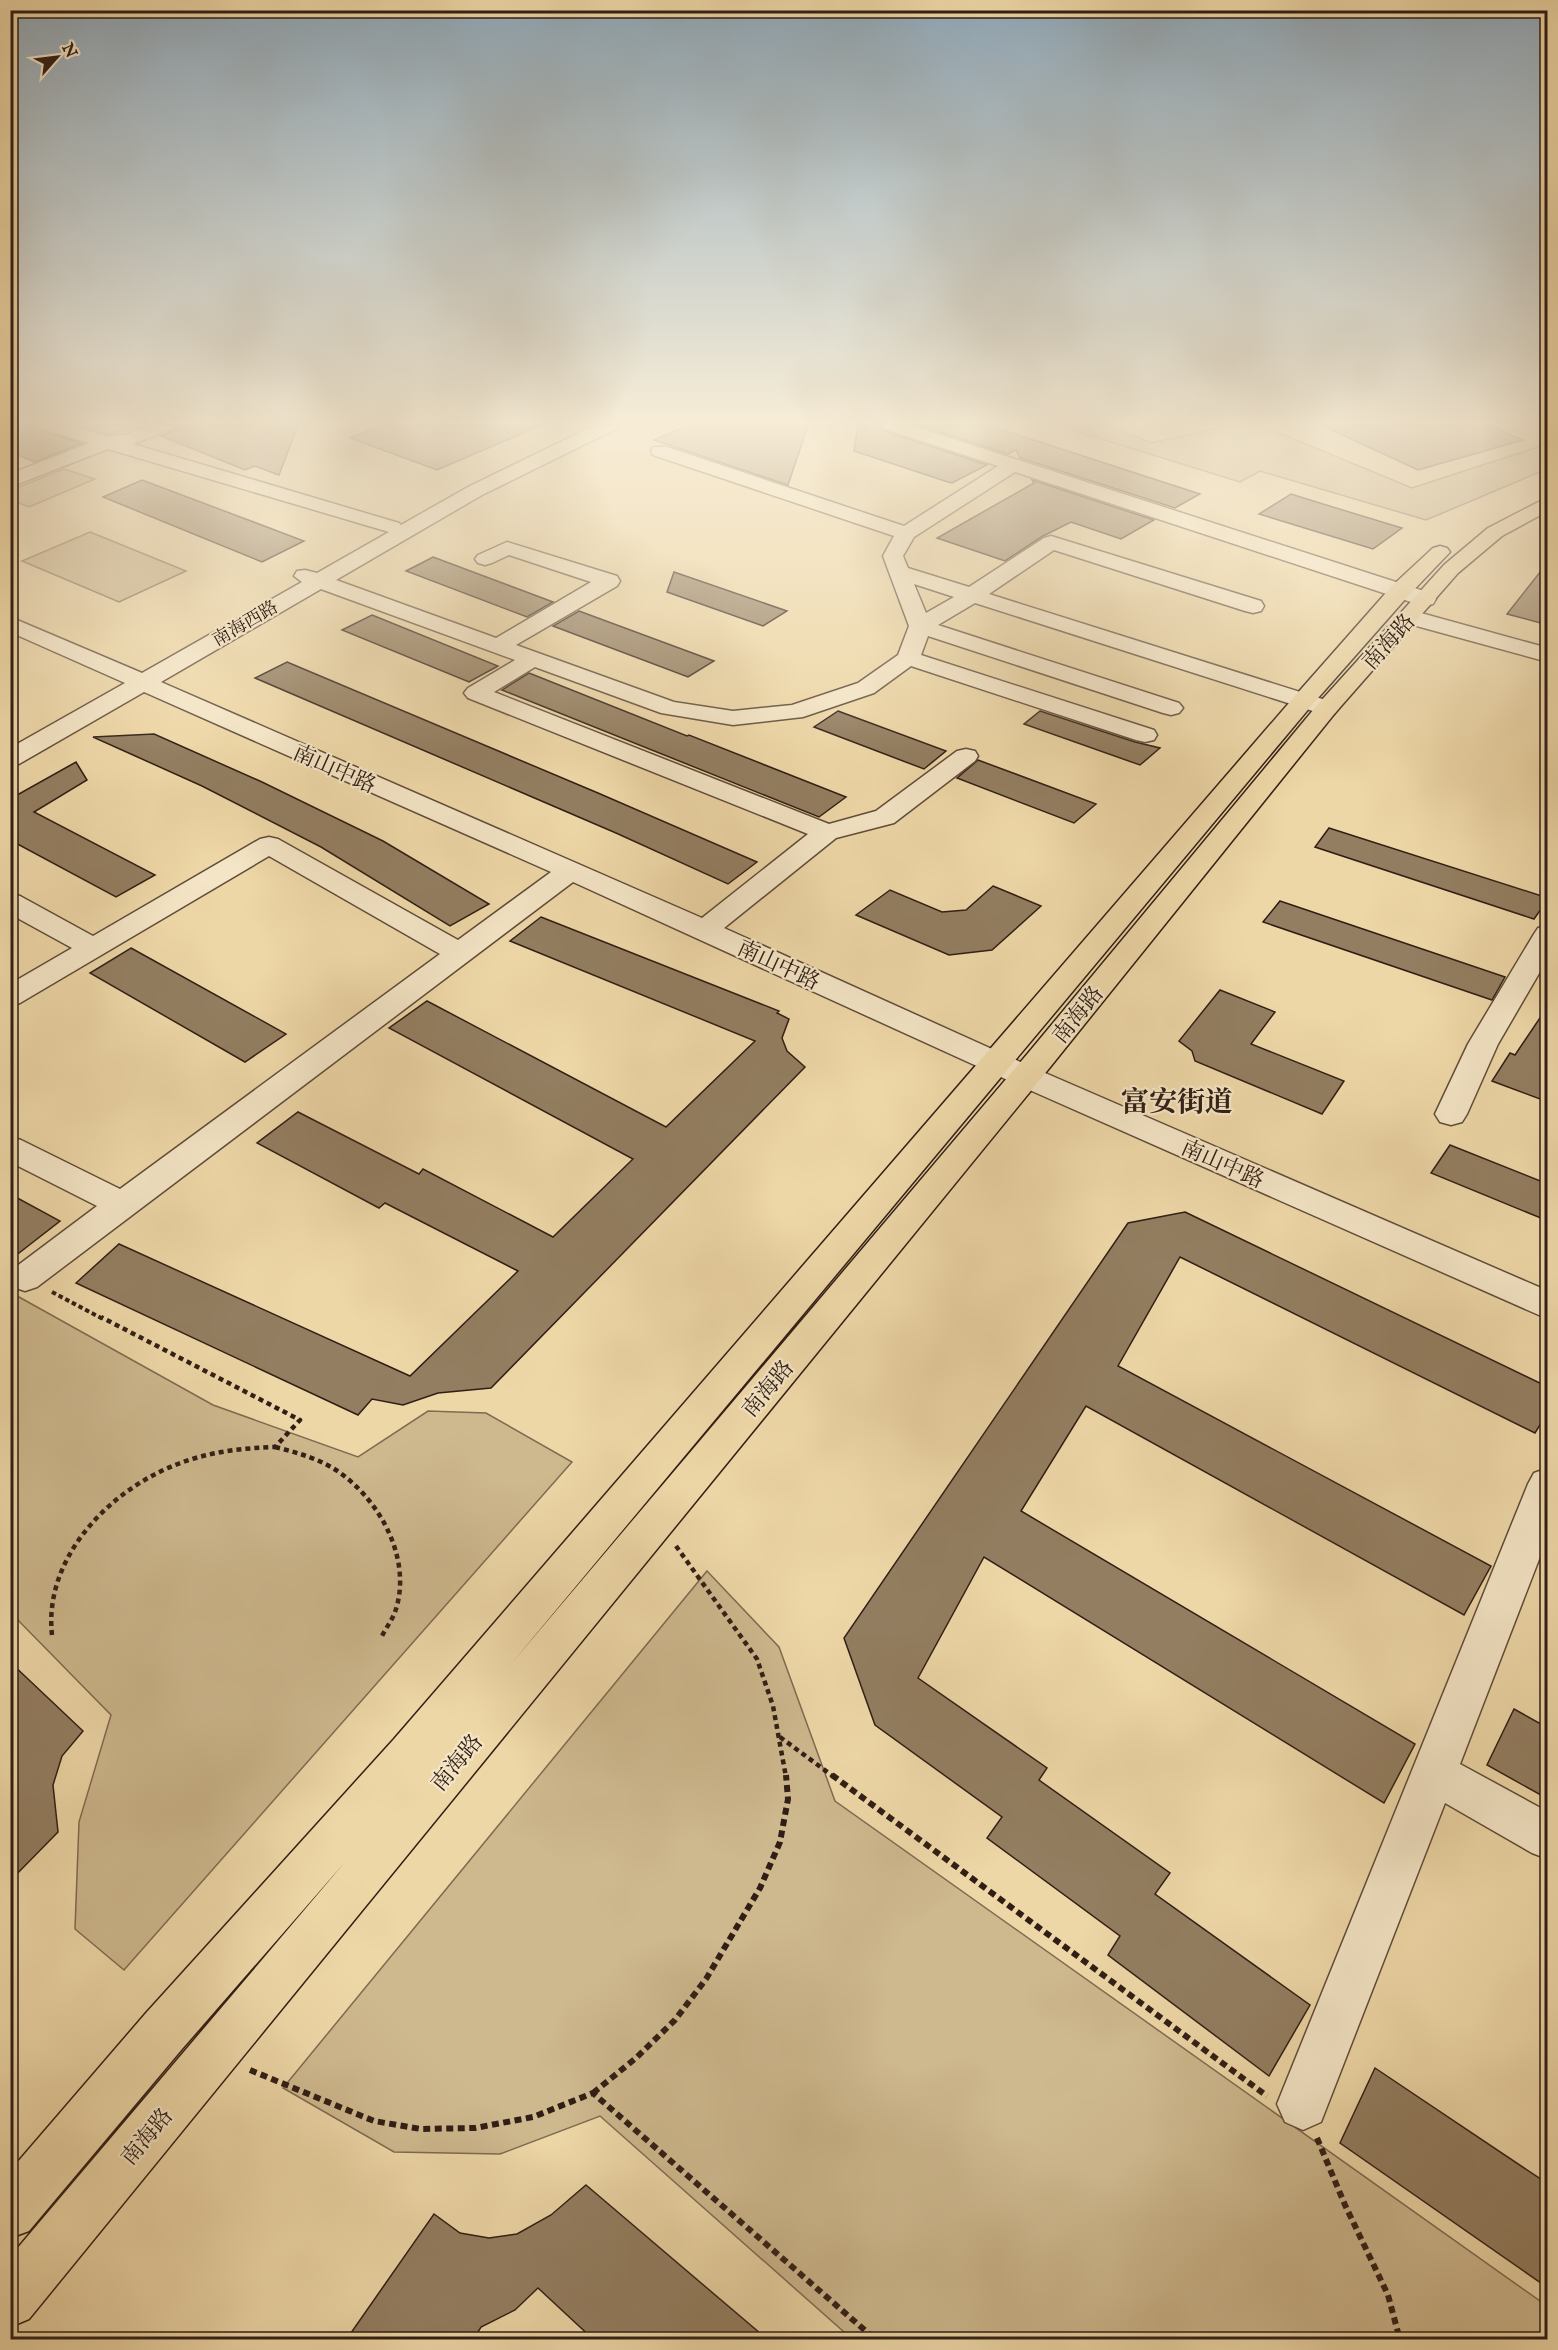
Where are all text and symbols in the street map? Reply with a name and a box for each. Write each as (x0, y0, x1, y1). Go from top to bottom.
north arrow (27, 27, 87, 87)
text: N (56, 39, 81, 62)
street label: 南海西路 (209, 596, 283, 652)
street label: 南海路 (1357, 608, 1422, 676)
street label: 南山中路 (288, 739, 380, 801)
street label: 南山中路 (732, 935, 824, 997)
street label: 南海路 (1047, 981, 1110, 1050)
district label: 富安街道 (1121, 1086, 1233, 1121)
street label: 南山中路 (1176, 1134, 1268, 1196)
street label: 南海路 (737, 1355, 800, 1424)
street label: 南海路 (426, 1729, 489, 1798)
street label: 南海路 (116, 2103, 179, 2172)

